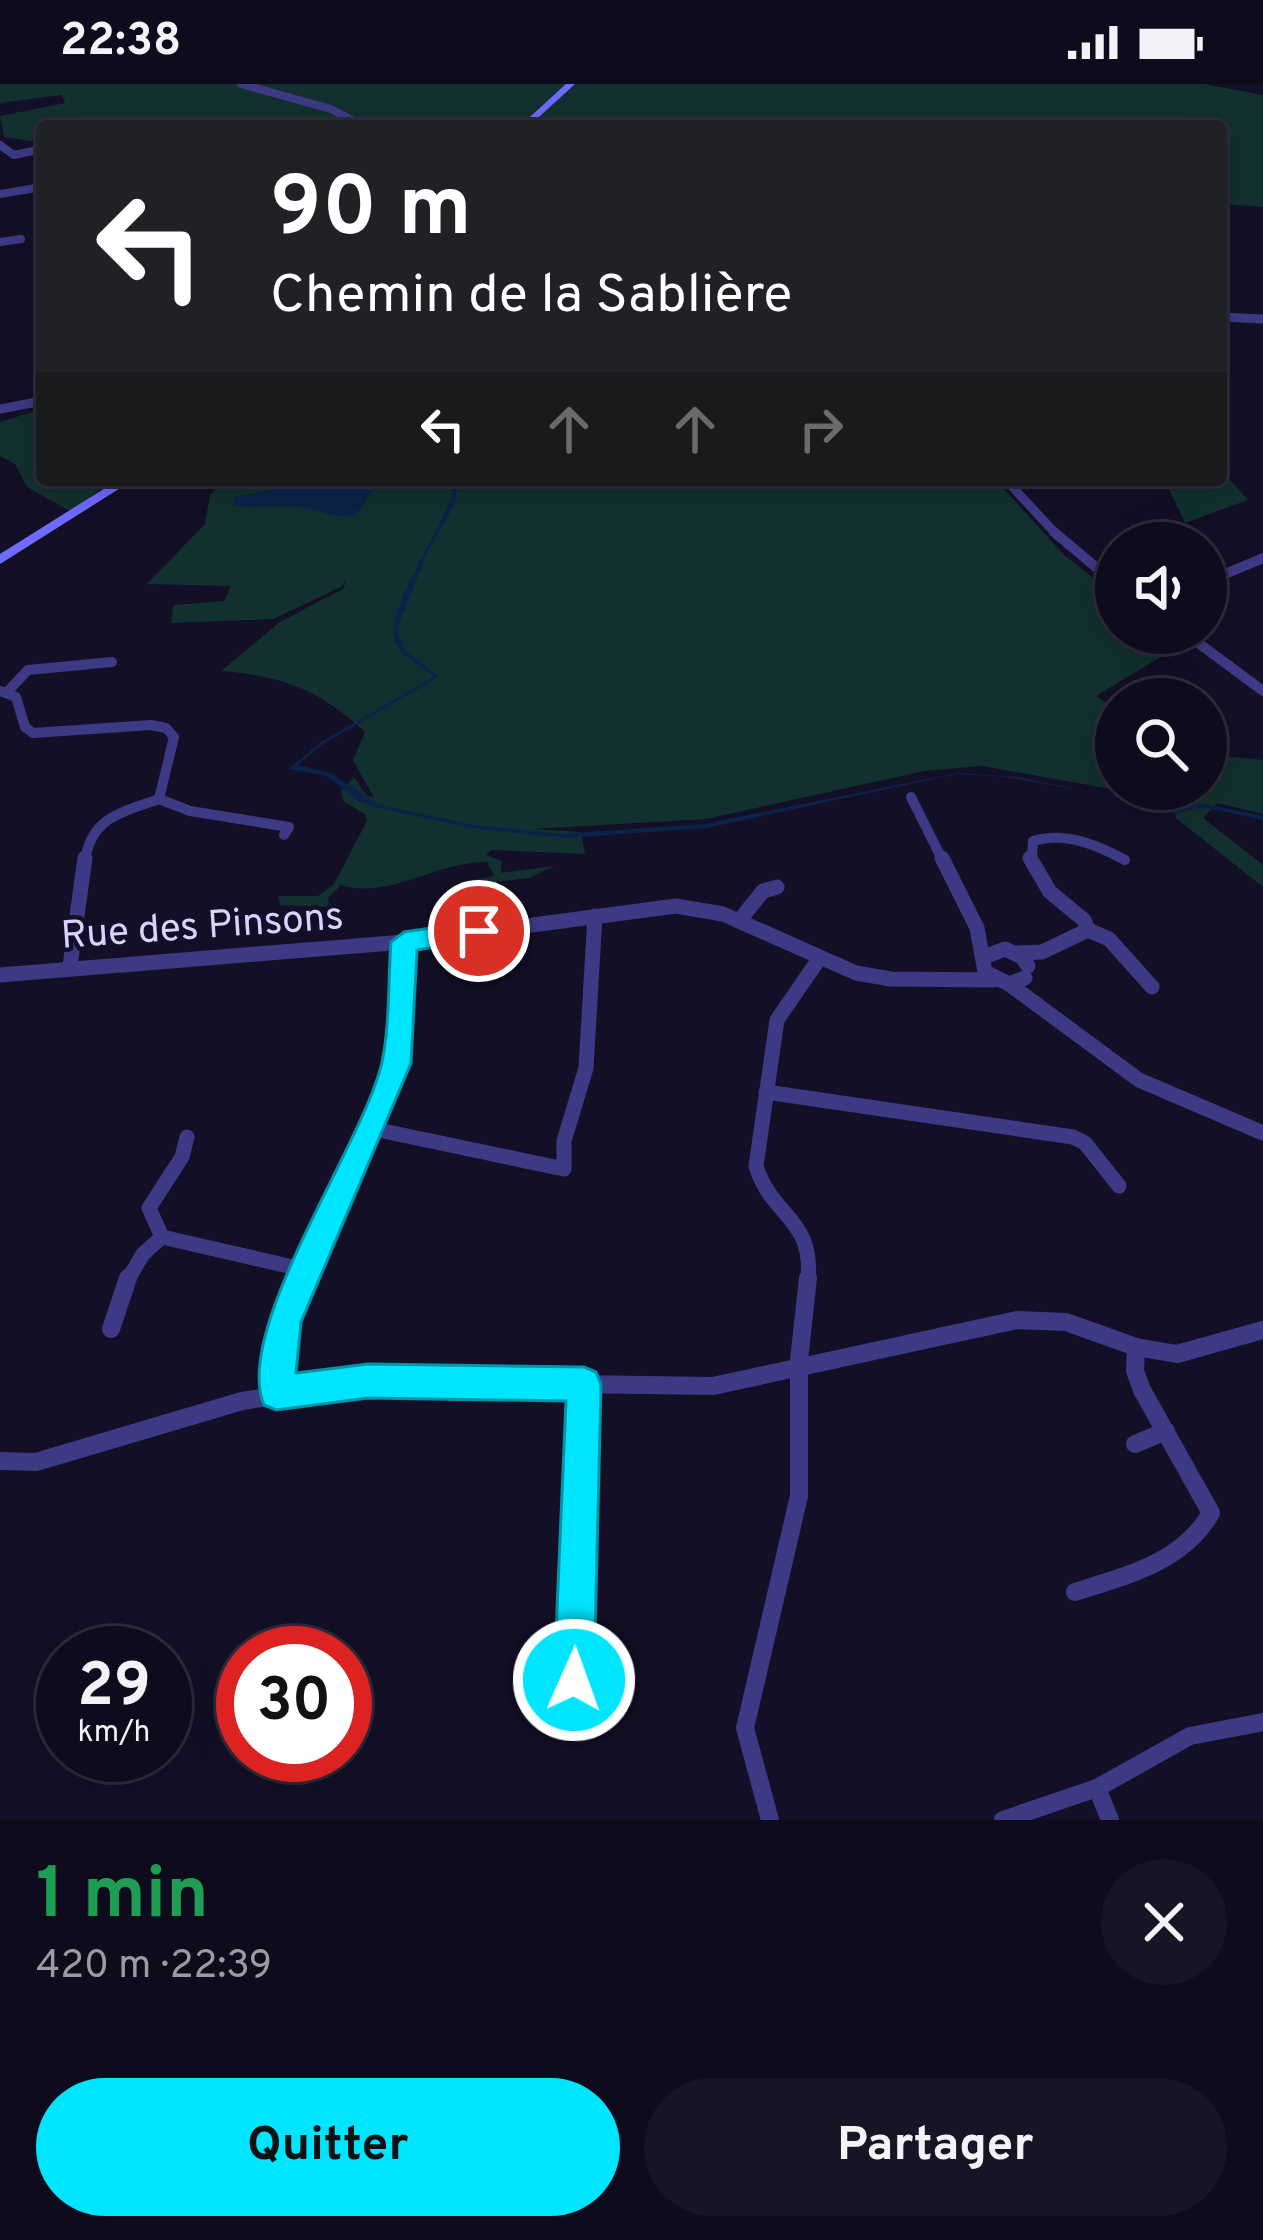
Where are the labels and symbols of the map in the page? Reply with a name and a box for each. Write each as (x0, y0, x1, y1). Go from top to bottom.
pin (428, 880, 530, 982)
street label: Rue des Pinsons (59, 894, 345, 963)
position arrow (511, 1617, 637, 1743)
speed limit sign: 30 (216, 1626, 372, 1782)

